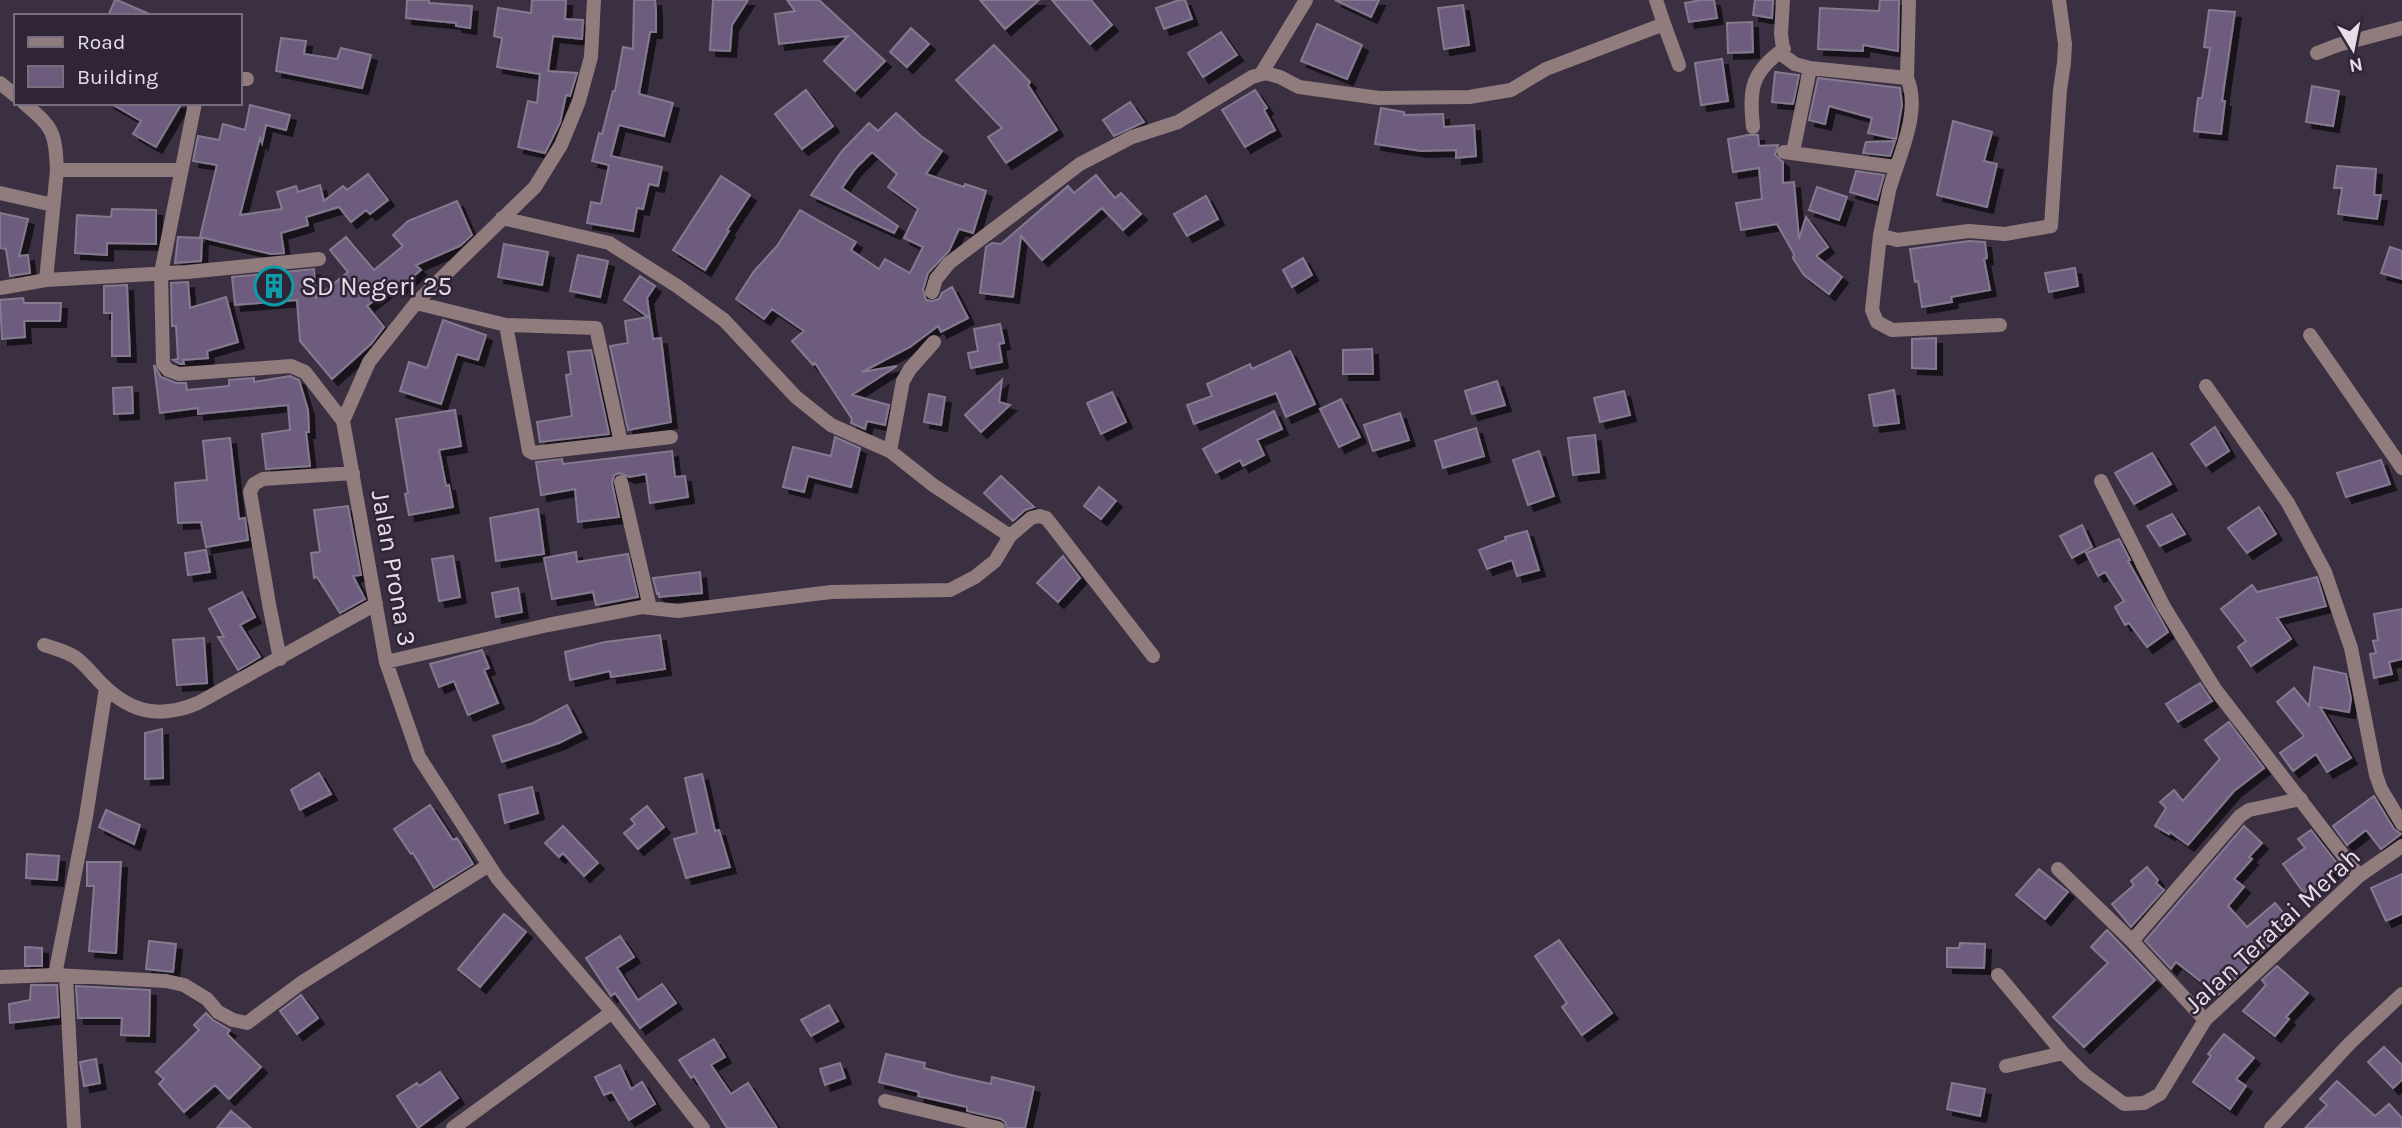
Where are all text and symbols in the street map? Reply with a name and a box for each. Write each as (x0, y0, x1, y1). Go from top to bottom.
legend (14, 14, 242, 105)
north arrow (2318, 14, 2388, 84)
text: Road (77, 30, 125, 54)
text: N (2347, 53, 2364, 77)
text: Building (77, 65, 158, 89)
building icon: SD Negeri 25 (253, 265, 295, 307)
place label: SD Negeri 25 (301, 271, 452, 302)
street label: Jalan Prona 3 (365, 488, 422, 648)
street label: Jalan Teratai Merah (2178, 841, 2367, 1020)

